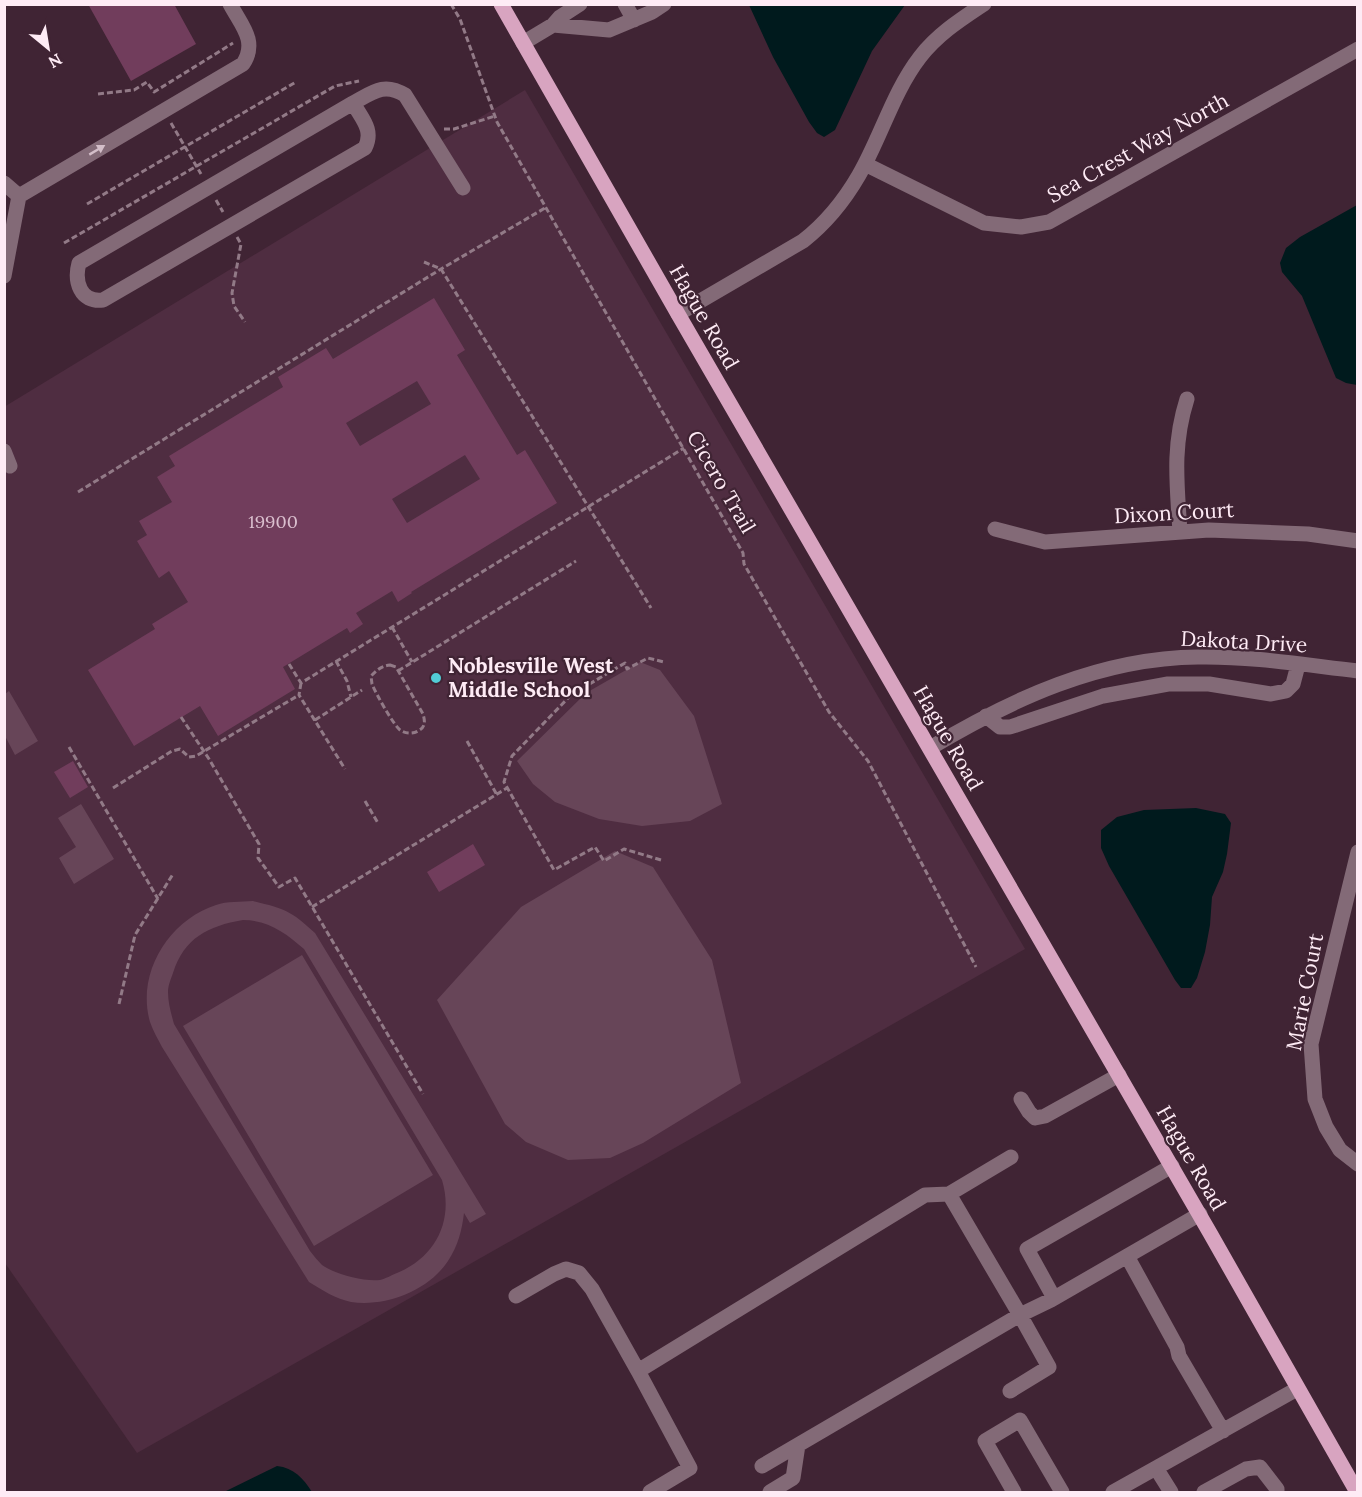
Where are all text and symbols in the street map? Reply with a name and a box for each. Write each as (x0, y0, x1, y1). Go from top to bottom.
north arrow (18, 18, 78, 78)
text: N (45, 49, 66, 73)
street label: Sea Crest Way North (1042, 86, 1233, 209)
one-way arrow (89, 144, 105, 155)
street label: Hague Road (664, 259, 745, 374)
street label: Cicero Trail (681, 426, 762, 538)
street label: Dixon Court (1113, 496, 1235, 529)
house number: 19900 (248, 510, 298, 533)
street label: Dakota Drive (1180, 625, 1308, 658)
place label: Noblesville West Middle School (448, 652, 614, 703)
marker: Noblesville West Middle School (429, 671, 443, 685)
street label: Hague Road (908, 680, 989, 795)
street label: Marie Court (1280, 930, 1329, 1053)
street label: Hague Road (1151, 1100, 1232, 1215)

